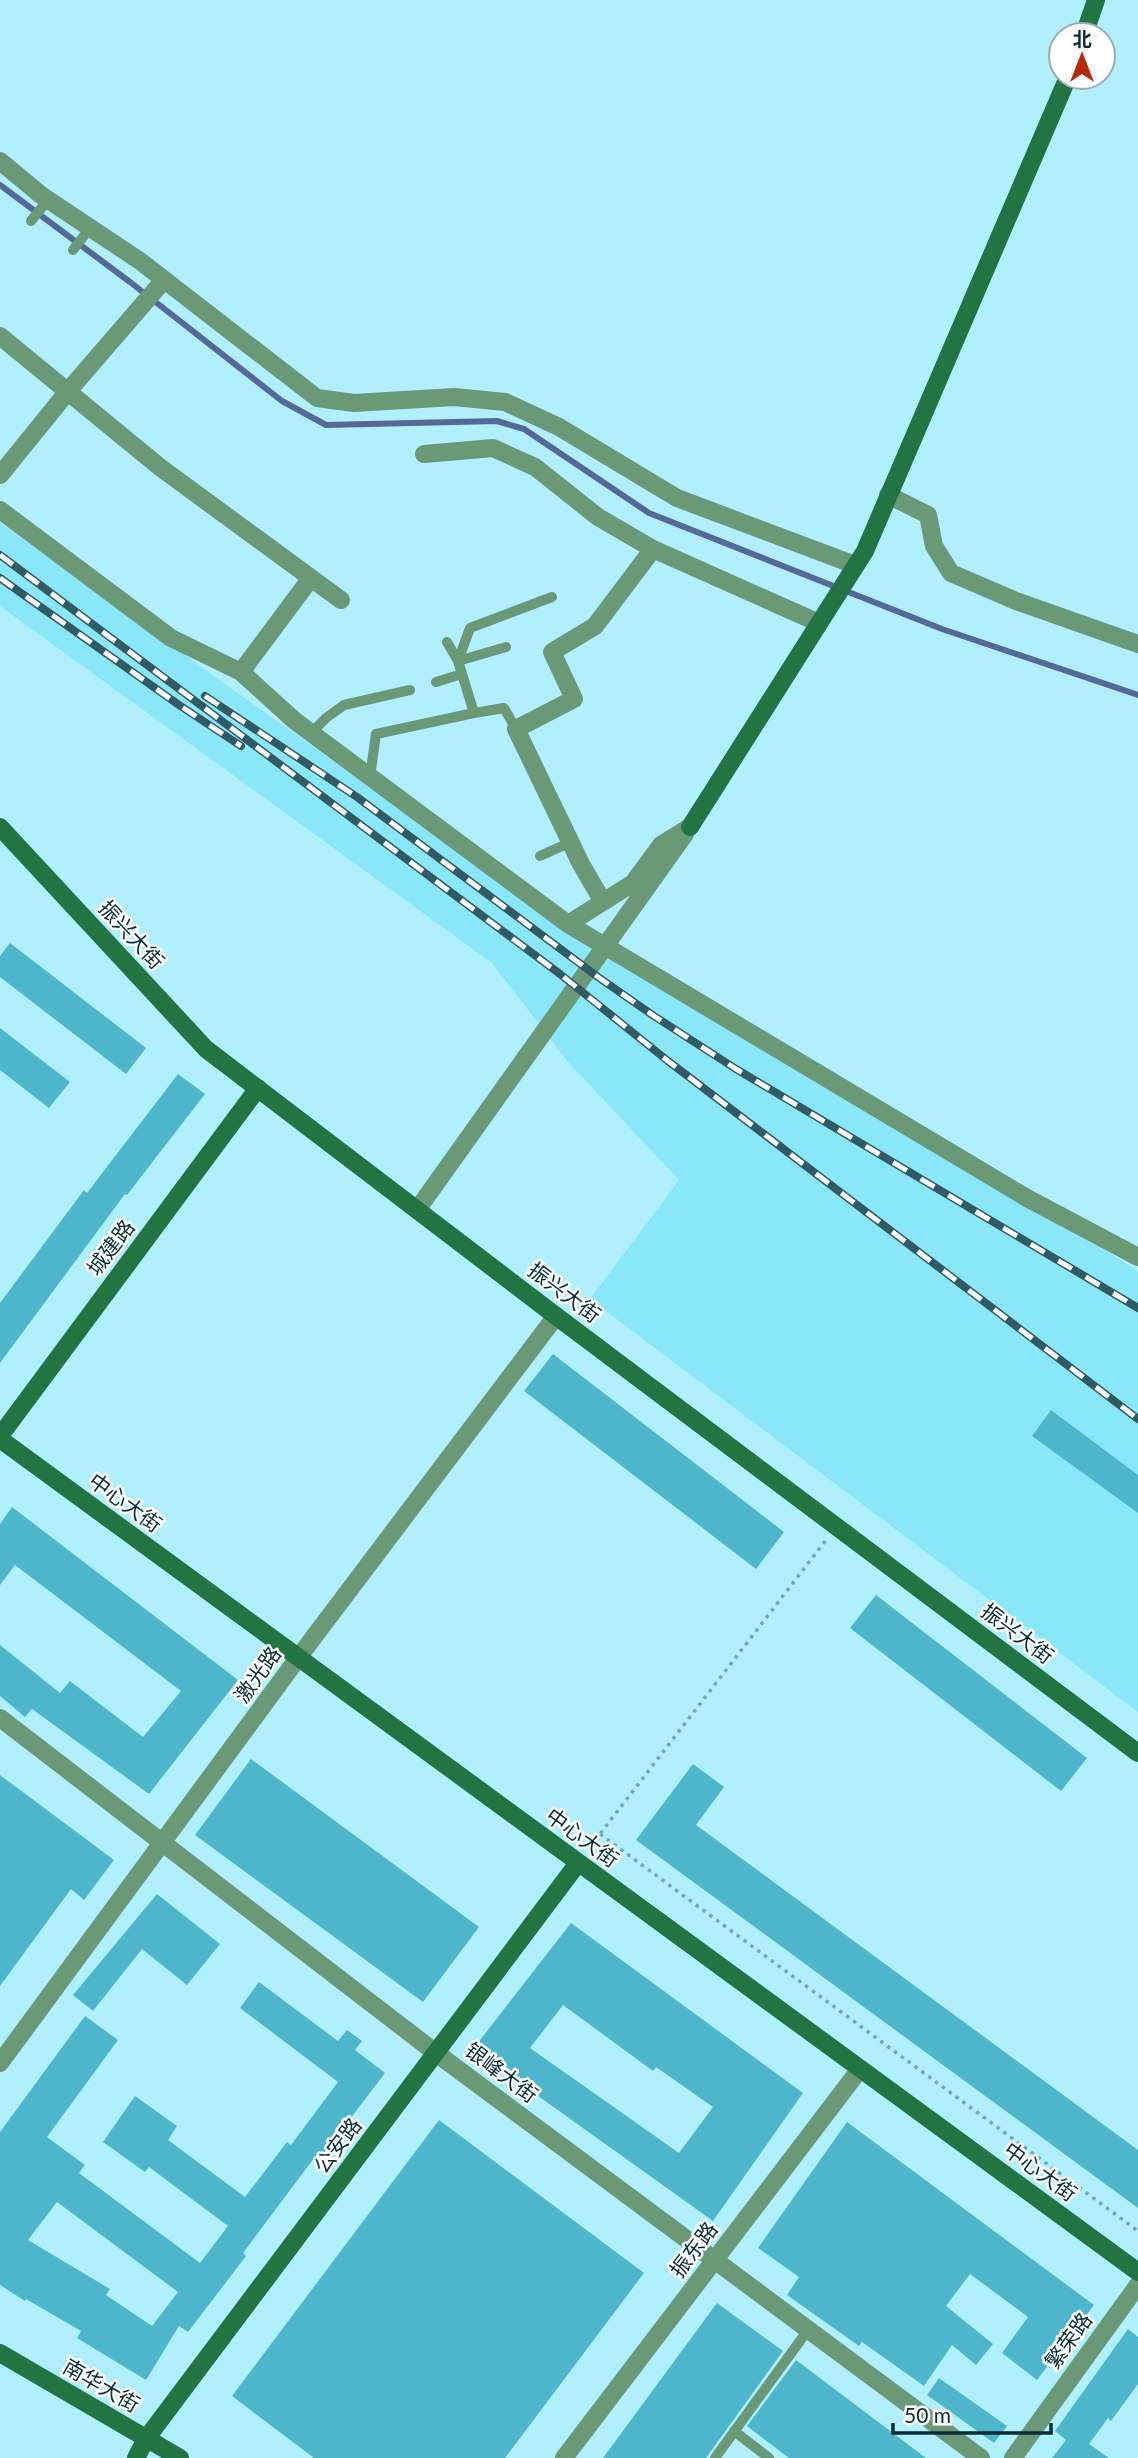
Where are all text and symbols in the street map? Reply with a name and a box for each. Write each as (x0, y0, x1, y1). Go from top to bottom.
north arrow (1047, 21, 1117, 91)
text: 北 (1072, 27, 1092, 50)
street label: 振兴大街 (94, 895, 170, 973)
street label: 城建路 (81, 1214, 139, 1280)
street label: 振兴大街 (524, 1257, 606, 1327)
street label: 中心大街 (85, 1467, 167, 1537)
street label: 振兴大街 (977, 1598, 1059, 1668)
street label: 激光路 (228, 1641, 285, 1707)
street label: 中心大街 (542, 1802, 624, 1872)
street label: 银峰大街 (461, 2037, 543, 2107)
street label: 公安路 (308, 2112, 366, 2178)
street label: 中心大街 (1000, 2136, 1082, 2206)
street label: 振东路 (664, 2216, 722, 2282)
street label: 繁荣路 (1039, 2307, 1096, 2373)
street label: 南华大街 (59, 2353, 144, 2417)
scale bar (893, 2392, 1050, 2436)
text: 50 m (904, 2402, 951, 2427)

